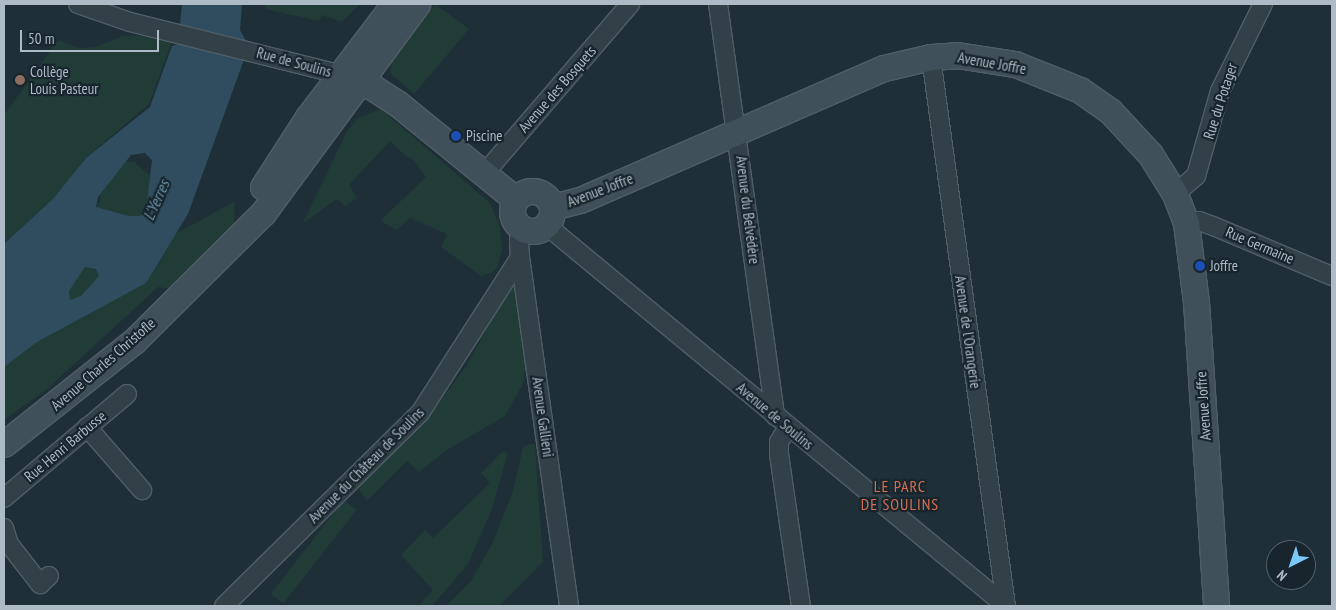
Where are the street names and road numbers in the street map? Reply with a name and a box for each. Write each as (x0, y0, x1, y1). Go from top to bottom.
street label: Avenue des Bosquets (514, 42, 600, 136)
street label: Rue de Soulins (255, 43, 333, 81)
street label: Avenue Joffre (956, 48, 1028, 78)
street label: Rue du Potager (1199, 61, 1241, 141)
street label: Avenue du Belvédère (732, 155, 764, 265)
street label: Avenue Joffre (565, 169, 635, 211)
street label: Rue Germaine (1223, 223, 1297, 267)
street label: Avenue de l'Orangerie (951, 274, 985, 390)
street label: Avenue Charles Christofle (47, 314, 159, 414)
street label: Avenue Joffre (1192, 371, 1214, 441)
street label: Avenue Gallieni (528, 376, 558, 458)
street label: Avenue de Soulins (733, 379, 817, 453)
street label: Avenue du Château de Soulins (304, 403, 428, 527)
street label: Rue Henri Barbusse (21, 407, 109, 485)

